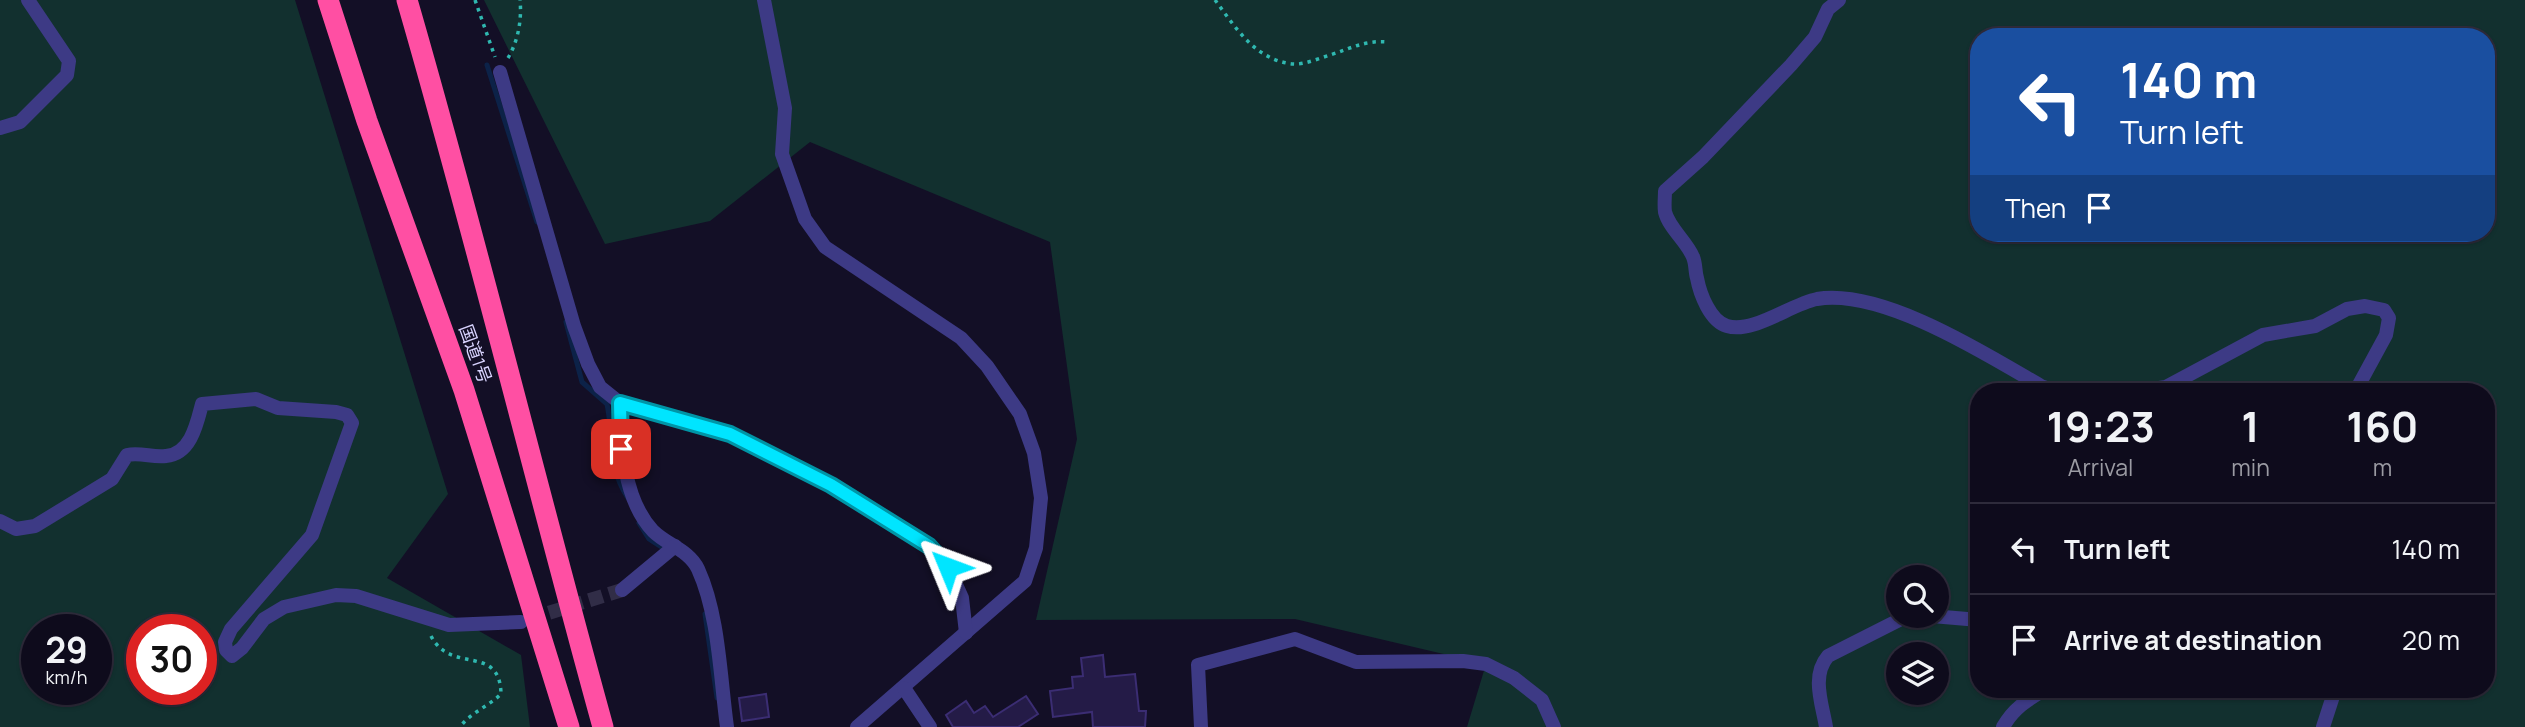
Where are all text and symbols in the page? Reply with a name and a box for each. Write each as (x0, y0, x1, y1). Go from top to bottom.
text: 140 m (2120, 46, 2257, 113)
icon: left (2005, 56, 2096, 147)
text: Turn left (2120, 110, 2244, 154)
icon: arrive (2080, 189, 2118, 227)
text: Then (2005, 190, 2066, 226)
street label: 国道1号 (454, 321, 498, 386)
text: 19:23 (2046, 397, 2155, 455)
text: 1 (2241, 397, 2260, 455)
text: 160 (2346, 397, 2418, 455)
pin (591, 419, 651, 479)
icon: arrive (602, 430, 640, 468)
text: Arrival (2068, 451, 2133, 483)
text: min (2231, 451, 2270, 483)
text: m (2373, 451, 2392, 483)
position arrow (911, 530, 985, 604)
icon: left (2005, 530, 2043, 568)
text: Turn left (2064, 531, 2171, 567)
text: 140 m (2391, 531, 2460, 567)
map controls (1886, 565, 1949, 705)
button: search (1886, 565, 1949, 628)
speed limit sign: 30 (126, 614, 217, 705)
icon: arrive (2005, 621, 2043, 659)
text: Arrive at destination (2064, 622, 2322, 658)
text: 20 m (2402, 622, 2460, 658)
text: 29 (45, 626, 88, 674)
button: layers (1886, 642, 1949, 705)
text: km/h (46, 665, 87, 689)

